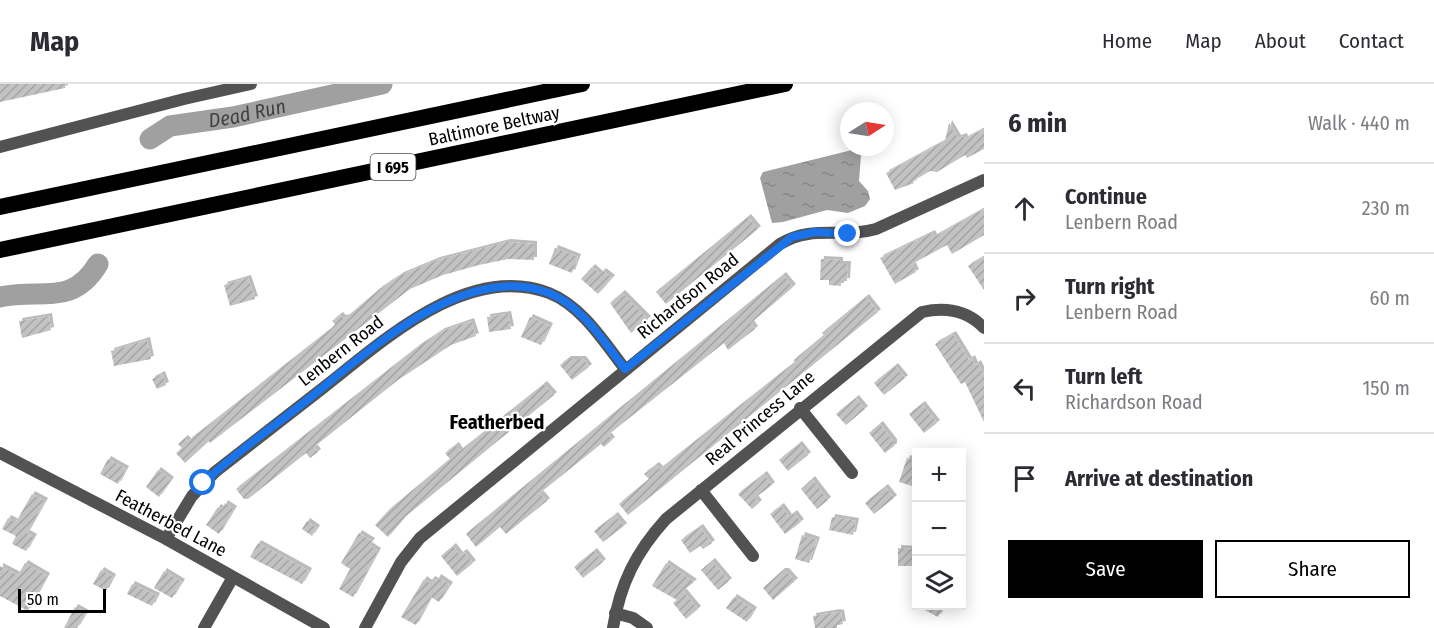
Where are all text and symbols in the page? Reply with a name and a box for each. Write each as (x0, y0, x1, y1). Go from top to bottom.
text: Map (30, 25, 79, 58)
text: Home (1102, 28, 1152, 54)
text: Map (1185, 28, 1222, 54)
text: About (1255, 28, 1306, 54)
text: Contact (1339, 28, 1404, 54)
water label: Dead Run (207, 94, 288, 132)
street label: Baltimore Beltway (426, 101, 562, 151)
north arrow (840, 102, 894, 156)
text: 6 min (1008, 108, 1067, 139)
text: Walk · 440 m (1308, 111, 1410, 135)
road number: I 695 (370, 154, 416, 180)
text: Continue (1065, 183, 1147, 210)
icon: ahead (1008, 192, 1041, 225)
text: 230 m (1362, 196, 1410, 220)
text: Lenbern Road (1065, 210, 1178, 234)
route end (834, 220, 860, 246)
street label: Richardson Road (633, 248, 743, 344)
text: Turn right (1065, 273, 1154, 300)
icon: right (1008, 282, 1041, 315)
text: 60 m (1370, 286, 1410, 310)
text: Lenbern Road (1065, 300, 1178, 324)
street label: Lenbern Road (294, 311, 388, 391)
text: Turn left (1065, 363, 1143, 390)
street label: Real Princess Lane (701, 366, 819, 470)
icon: left (1008, 372, 1041, 405)
text: 150 m (1363, 376, 1410, 400)
text: Richardson Road (1065, 390, 1203, 414)
district label: Featherbed (450, 410, 544, 434)
map controls (912, 448, 966, 610)
button: + (912, 448, 966, 502)
icon: arrive (1008, 462, 1041, 495)
text: Arrive at destination (1065, 465, 1253, 492)
route start (189, 469, 215, 495)
street label: Featherbed Lane (112, 484, 230, 562)
button: − (912, 502, 966, 556)
button: Save (1008, 540, 1203, 598)
button: Share (1215, 540, 1410, 598)
button: layers (912, 556, 966, 610)
scale bar (18, 586, 106, 614)
text: 50 m (27, 590, 59, 609)

